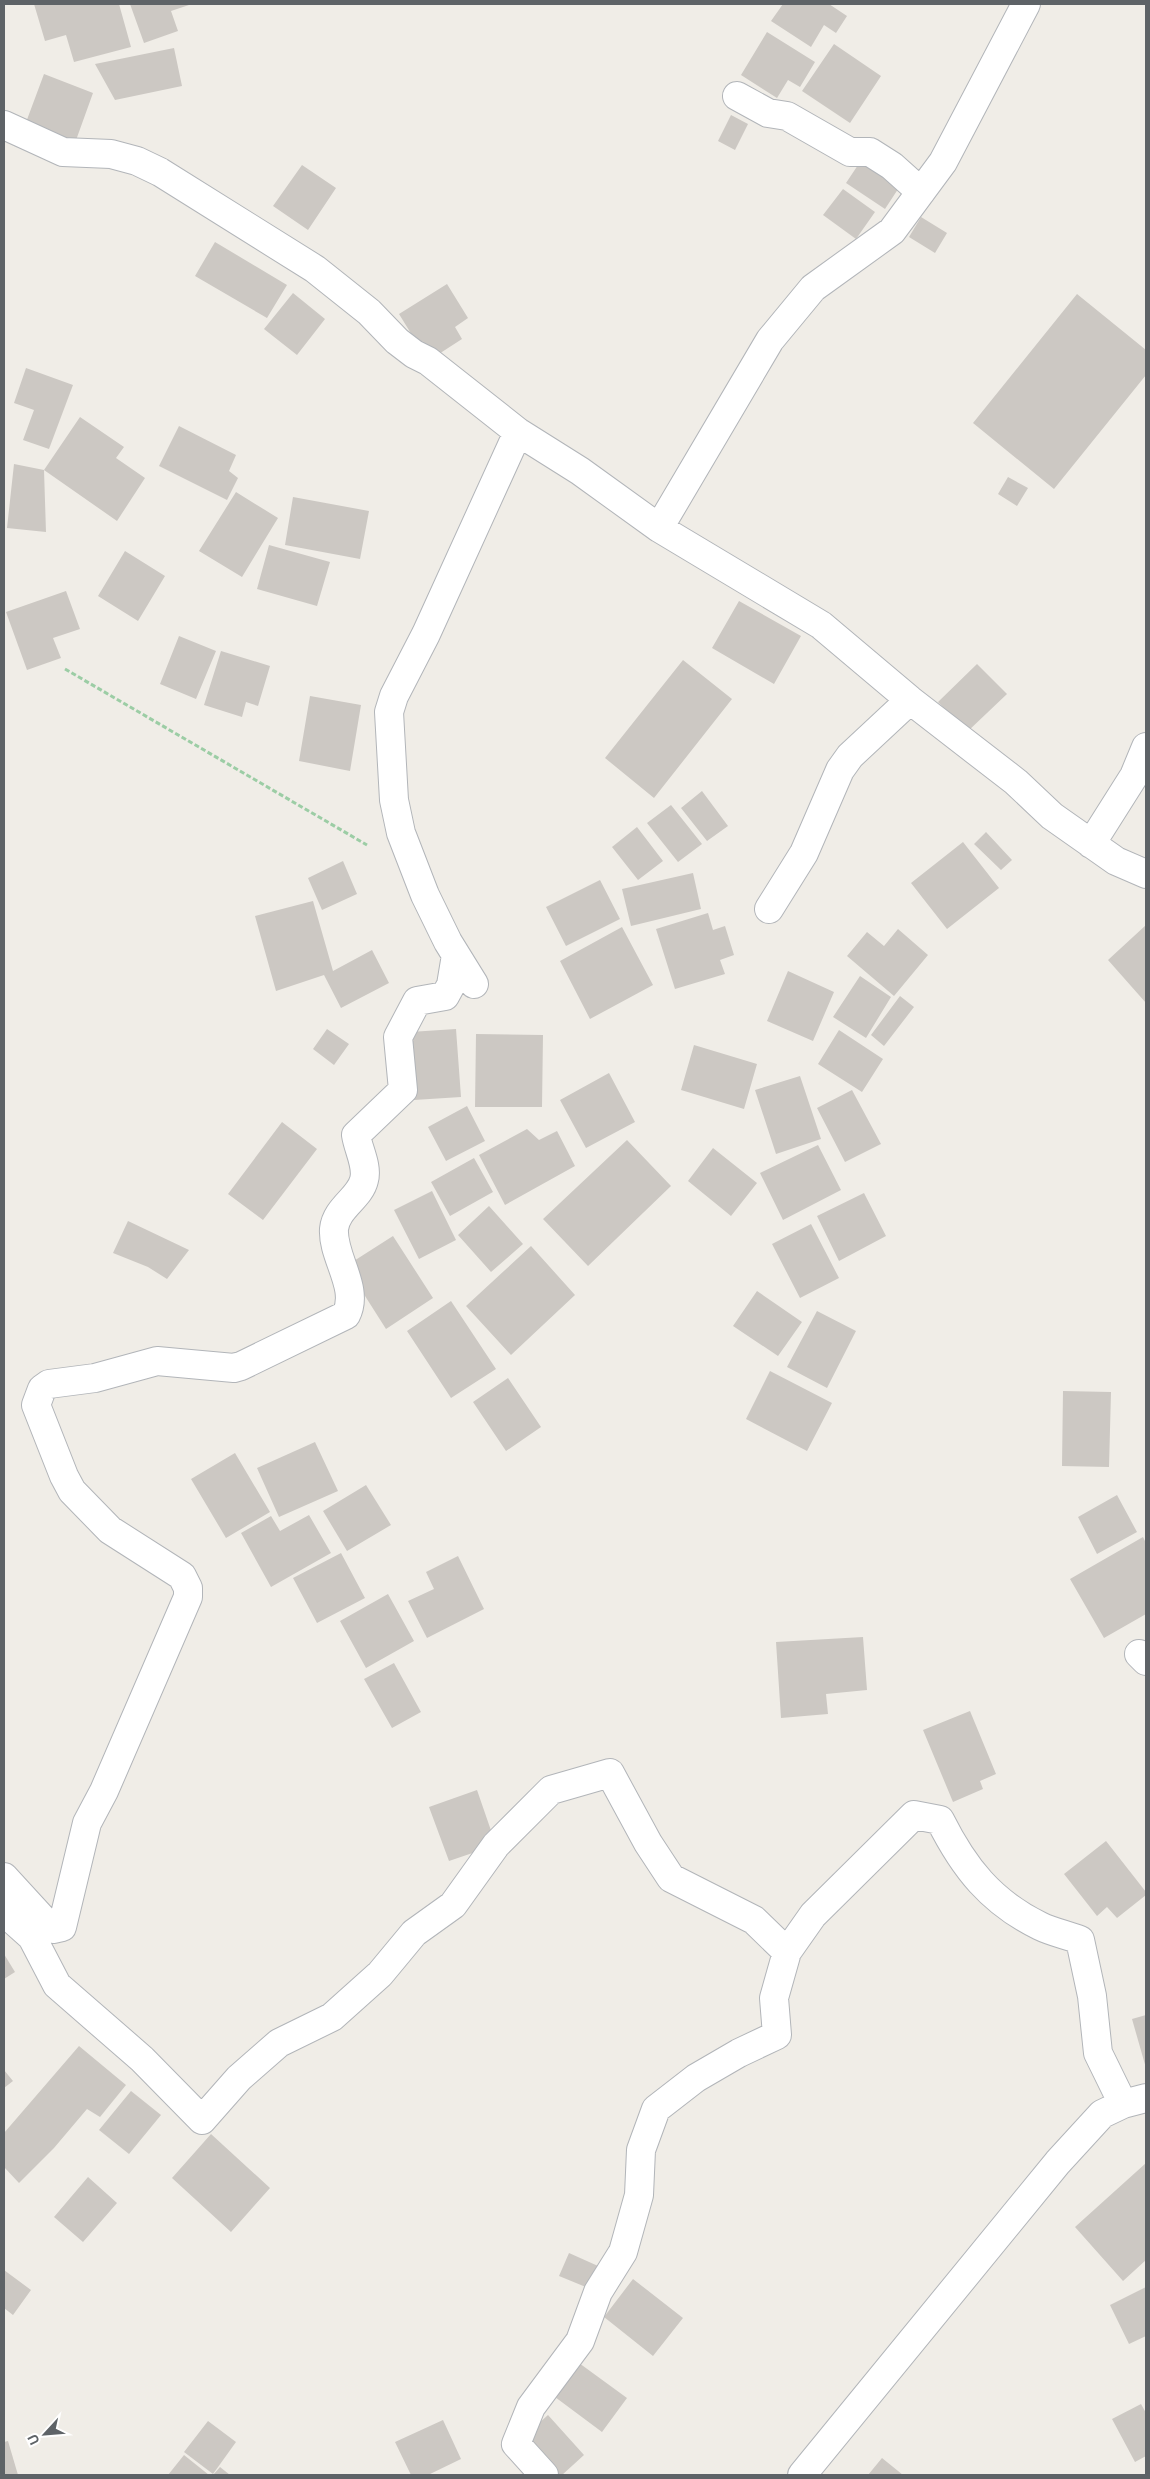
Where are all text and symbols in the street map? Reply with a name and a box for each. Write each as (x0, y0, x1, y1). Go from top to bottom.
north arrow (20, 2409, 70, 2459)
text: U (23, 2431, 44, 2448)

